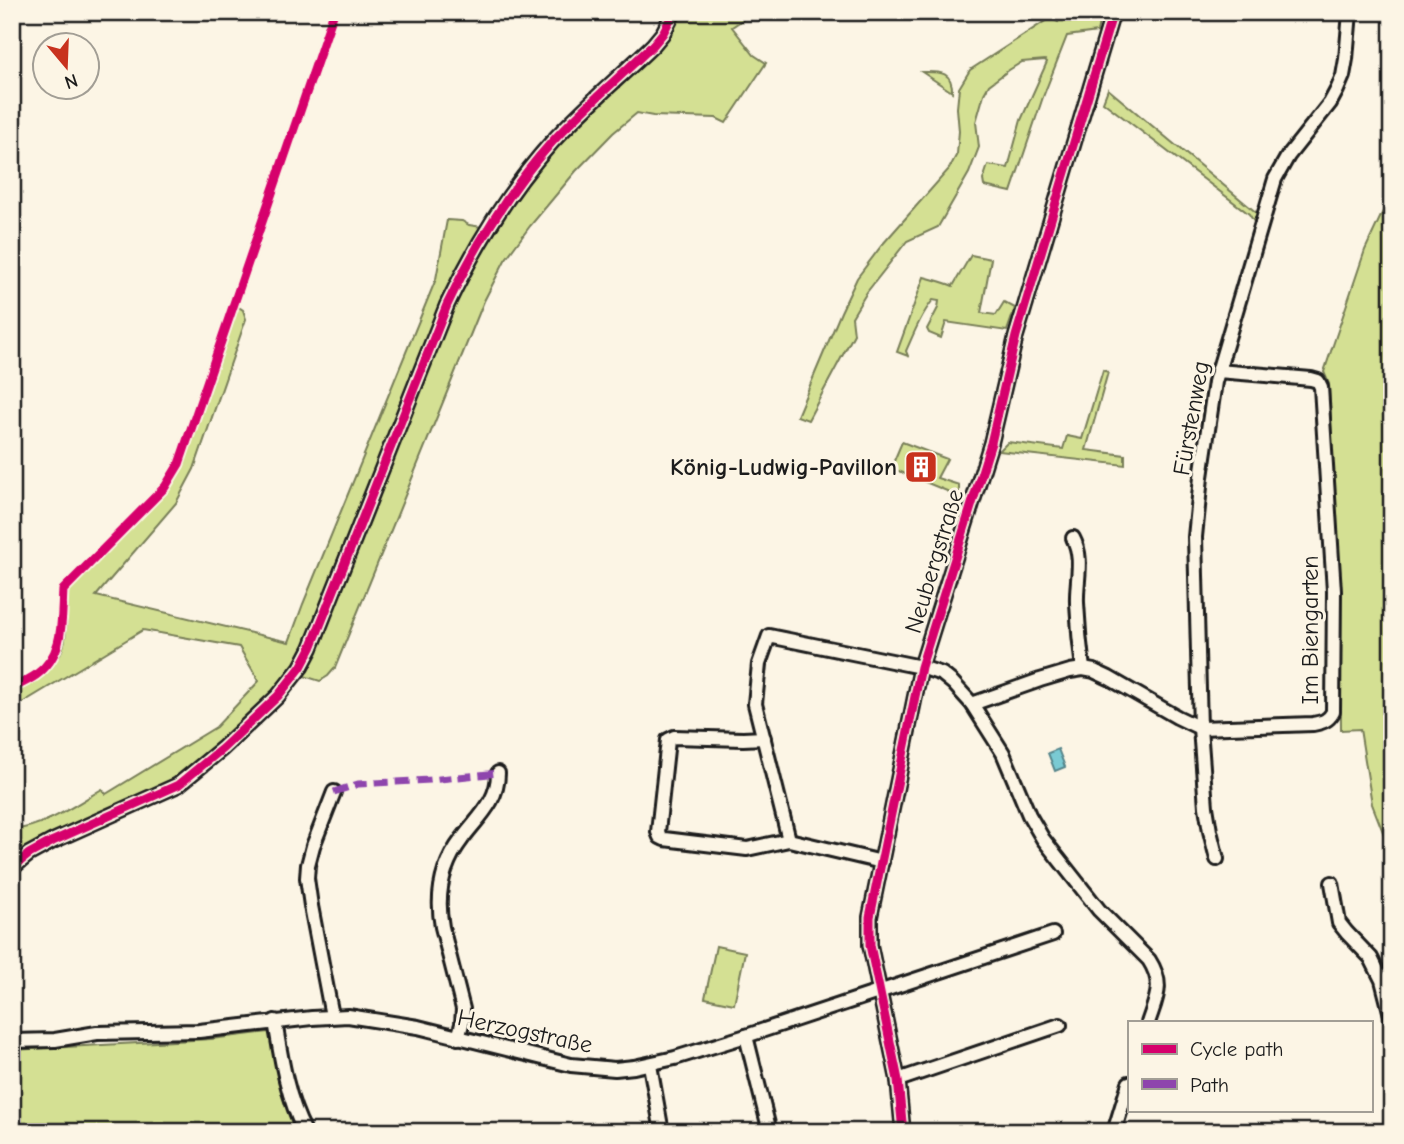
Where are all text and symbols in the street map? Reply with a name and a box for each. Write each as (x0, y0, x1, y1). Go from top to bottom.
north arrow (32, 32, 102, 102)
text: N (62, 69, 81, 94)
street label: Fürstenweg (1167, 359, 1215, 477)
building icon: König-Ludwig-Pavillon (902, 448, 940, 486)
place label: König-Ludwig-Pavillon (670, 453, 897, 481)
street label: Neubergstraße (899, 485, 969, 637)
street label: Im Biengarten (1296, 556, 1324, 705)
street label: Herzogstraße (455, 1003, 595, 1059)
legend (1128, 1021, 1372, 1112)
text: Cycle path (1190, 1037, 1283, 1061)
text: Path (1190, 1073, 1229, 1097)

